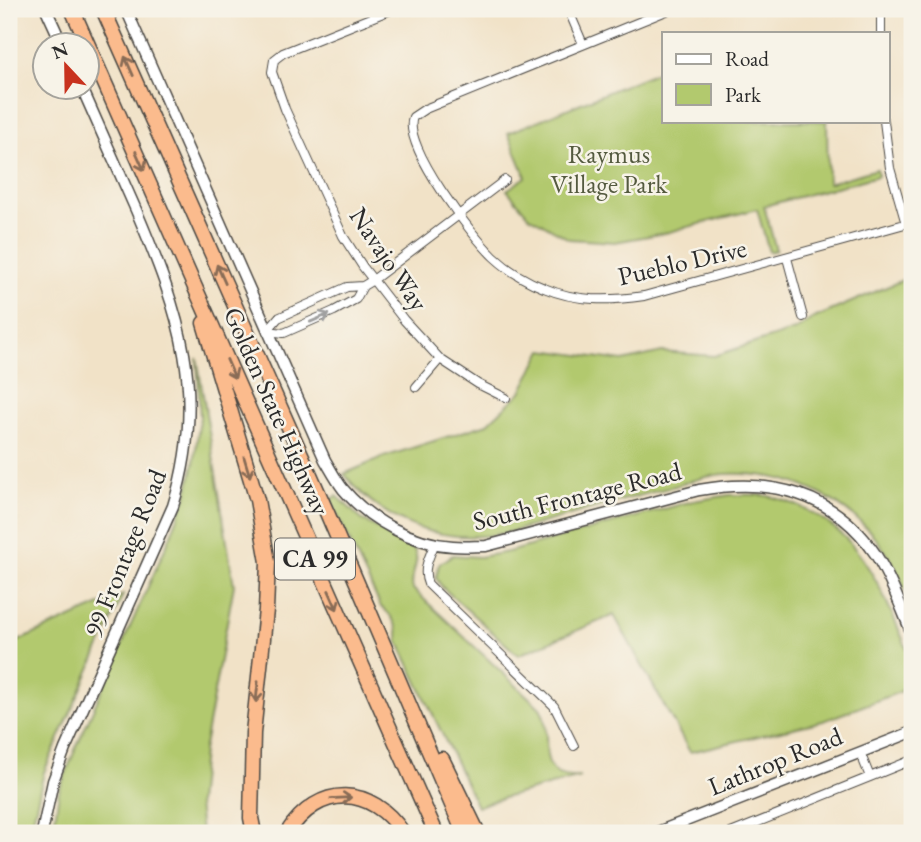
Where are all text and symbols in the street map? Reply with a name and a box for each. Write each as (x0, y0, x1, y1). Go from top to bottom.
north arrow (32, 32, 102, 102)
legend (662, 32, 890, 122)
text: N (48, 36, 72, 65)
text: Road (725, 45, 769, 72)
one-way arrow (122, 55, 135, 77)
text: Park (725, 81, 762, 108)
park label: Raymus Village Park (550, 137, 668, 201)
one-way arrow (134, 150, 147, 171)
street label: Navajo Way (342, 200, 436, 318)
street label: Pueblo Drive (614, 231, 750, 293)
one-way arrow (214, 263, 227, 285)
street label: Golden State Highway (216, 302, 338, 521)
one-way arrow (308, 310, 330, 323)
one-way arrow (225, 358, 238, 380)
street label: South Frontage Road (469, 453, 686, 538)
one-way arrow (242, 456, 255, 478)
street label: 99 Frontage Road (76, 463, 174, 642)
road number: CA 99 (275, 538, 355, 580)
one-way arrow (327, 589, 340, 610)
one-way arrow (250, 680, 263, 703)
street label: Lathrop Road (703, 718, 848, 803)
one-way arrow (329, 791, 352, 804)

